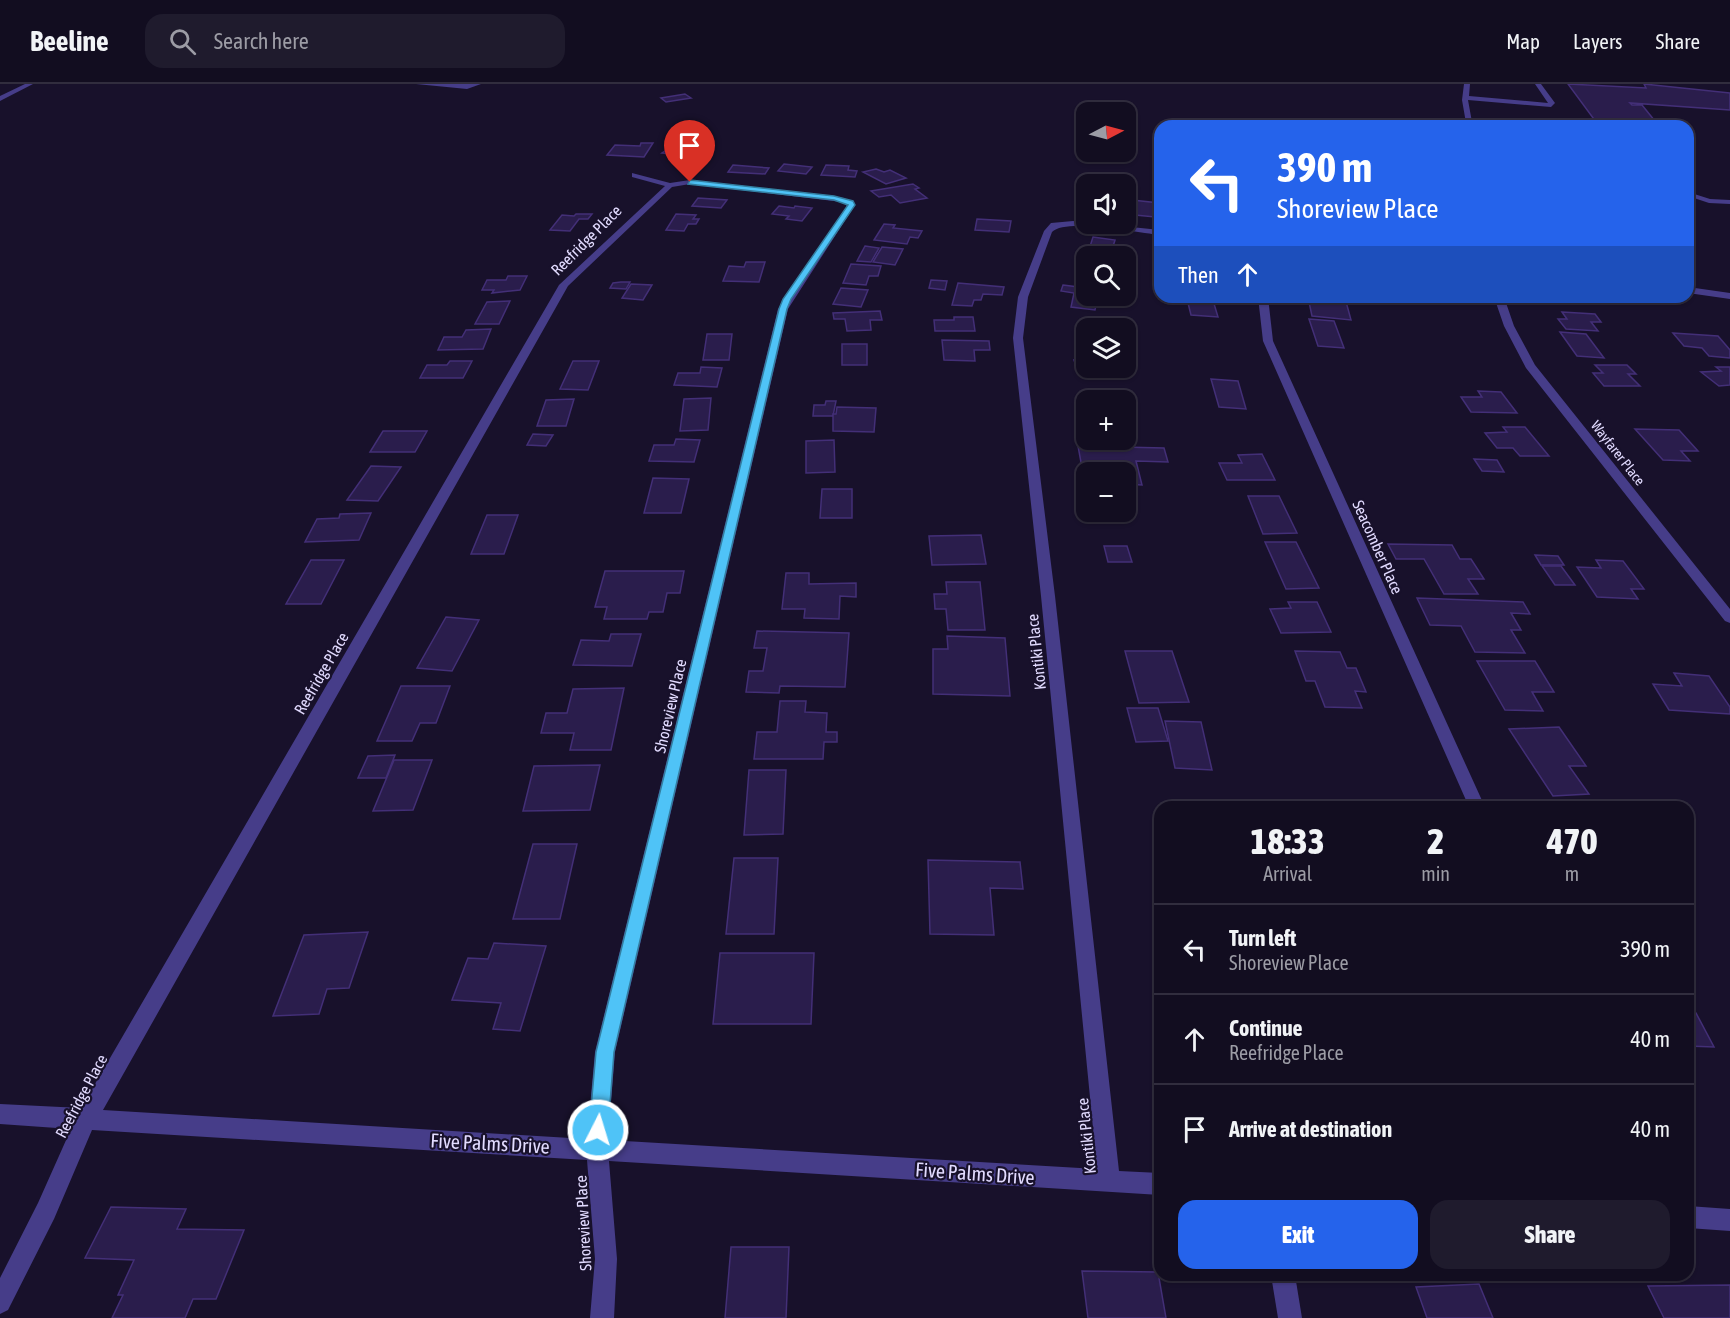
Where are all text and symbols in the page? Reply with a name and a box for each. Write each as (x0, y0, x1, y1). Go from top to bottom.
search box (145, 14, 565, 68)
text: Beeline (30, 25, 109, 57)
icon: search (166, 25, 199, 58)
text: Search here (214, 28, 309, 54)
text: Map (1506, 29, 1540, 53)
text: Layers (1573, 29, 1623, 53)
text: Share (1656, 29, 1700, 53)
north arrow (1076, 102, 1136, 162)
map controls (1076, 102, 1136, 522)
pin (664, 120, 715, 182)
icon: arrive (673, 129, 706, 162)
text: 390 m (1277, 143, 1372, 191)
icon: left (1178, 144, 1256, 222)
button: sound (1076, 174, 1136, 234)
text: Shoreview Place (1277, 193, 1438, 224)
street label: Reefridge Place (547, 201, 625, 279)
button: search (1076, 246, 1136, 306)
icon: ahead (1231, 258, 1264, 291)
text: Then (1178, 262, 1219, 288)
button: layers (1076, 318, 1136, 378)
button: + (1076, 390, 1136, 450)
street label: Wayfarer Place (1588, 418, 1648, 488)
button: − (1076, 462, 1136, 522)
street label: Seacomber Place (1349, 497, 1407, 597)
street label: Kontiki Place (1023, 613, 1049, 691)
street label: Reefridge Place (290, 629, 353, 718)
street label: Shoreview Place (650, 657, 690, 755)
text: 18:33 (1251, 820, 1325, 862)
text: 2 (1427, 820, 1444, 862)
text: 470 (1547, 820, 1597, 862)
text: Arrival (1263, 862, 1312, 885)
text: min (1421, 862, 1450, 885)
text: m (1565, 862, 1579, 885)
text: Turn left (1229, 925, 1296, 951)
icon: left (1178, 933, 1211, 966)
text: 390 m (1620, 936, 1670, 962)
text: Shoreview Place (1229, 951, 1349, 974)
text: Continue (1229, 1015, 1303, 1041)
icon: ahead (1178, 1023, 1211, 1056)
text: 40 m (1630, 1026, 1670, 1052)
text: Reefridge Place (1229, 1041, 1343, 1064)
street label: Reefridge Place (52, 1051, 111, 1141)
street label: Kontiki Place (1073, 1097, 1099, 1175)
position arrow (566, 1098, 630, 1162)
icon: arrive (1178, 1113, 1211, 1146)
text: Arrive at destination (1229, 1116, 1392, 1142)
text: 40 m (1630, 1116, 1670, 1142)
street label: Five Palms Drive (430, 1128, 550, 1158)
street label: Five Palms Drive (915, 1157, 1035, 1189)
street label: Shoreview Place (572, 1175, 594, 1271)
button: Exit (1178, 1200, 1418, 1269)
button: Share (1430, 1200, 1670, 1269)

